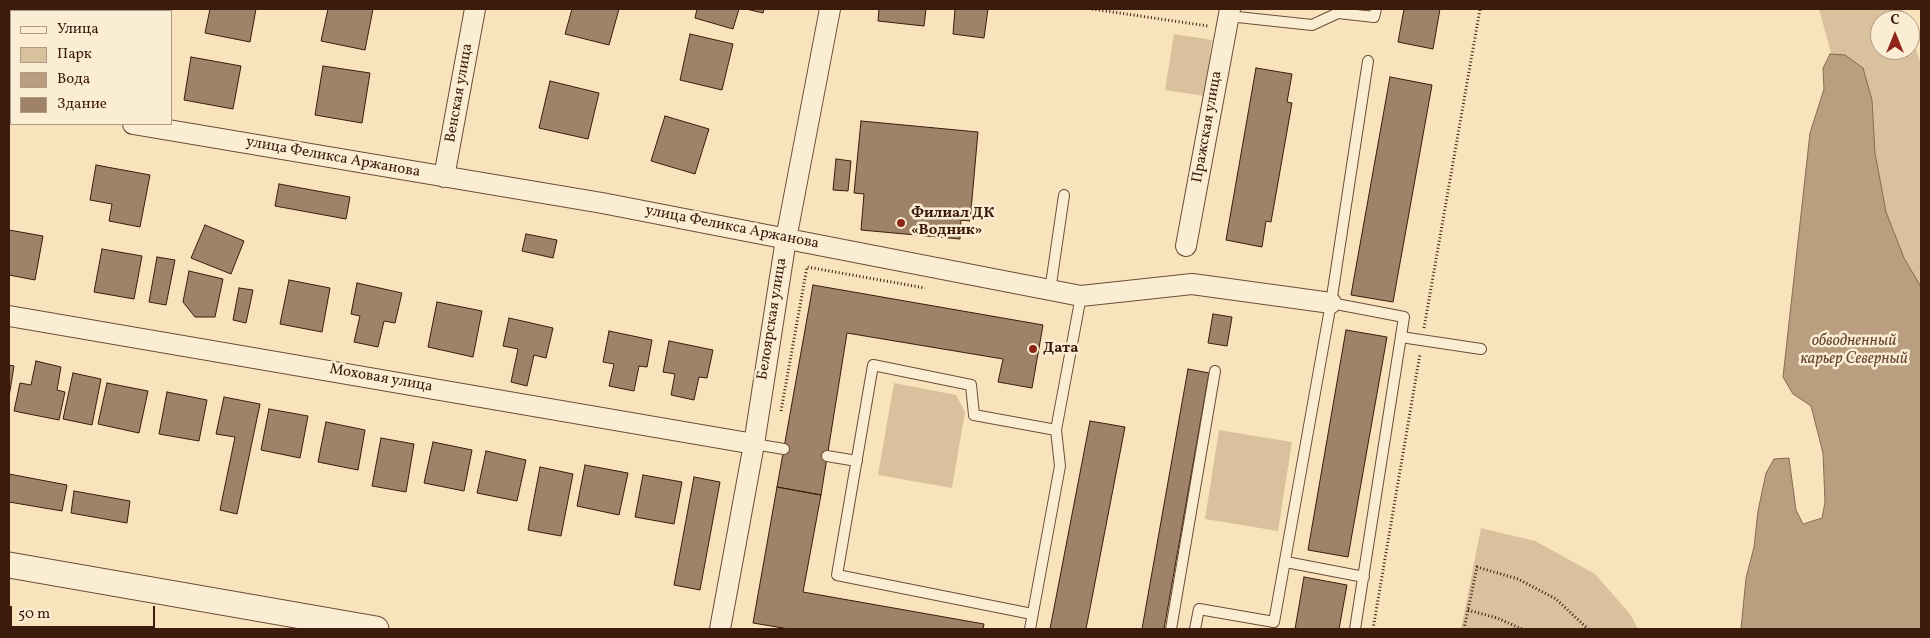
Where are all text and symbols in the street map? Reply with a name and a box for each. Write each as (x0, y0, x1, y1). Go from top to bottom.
legend (10, 10, 172, 125)
north arrow (1870, 10, 1920, 60)
text: С (1890, 11, 1900, 30)
text: Улица (57, 19, 99, 40)
street label: Венская улица (442, 42, 478, 144)
text: Парк (57, 44, 92, 65)
text: Вода (57, 69, 90, 90)
street label: Пражская улица (1189, 70, 1227, 184)
text: Здание (57, 94, 107, 115)
street label: улица Феликса Аржанова (244, 134, 422, 182)
street label: улица Феликса Аржанова (644, 202, 820, 254)
place label: Филиал ДК «Водник» (911, 205, 994, 240)
marker: Филиал ДК «Водник» (895, 217, 907, 229)
street label: Белоярская улица (754, 257, 792, 381)
water label: обводненный карьер Северный (1800, 332, 1908, 370)
place label: Дата (1043, 340, 1078, 358)
marker: Дата (1027, 343, 1039, 355)
street label: Моховая улица (328, 361, 434, 397)
scale bar (12, 596, 158, 628)
text: 50 m (18, 604, 50, 625)

